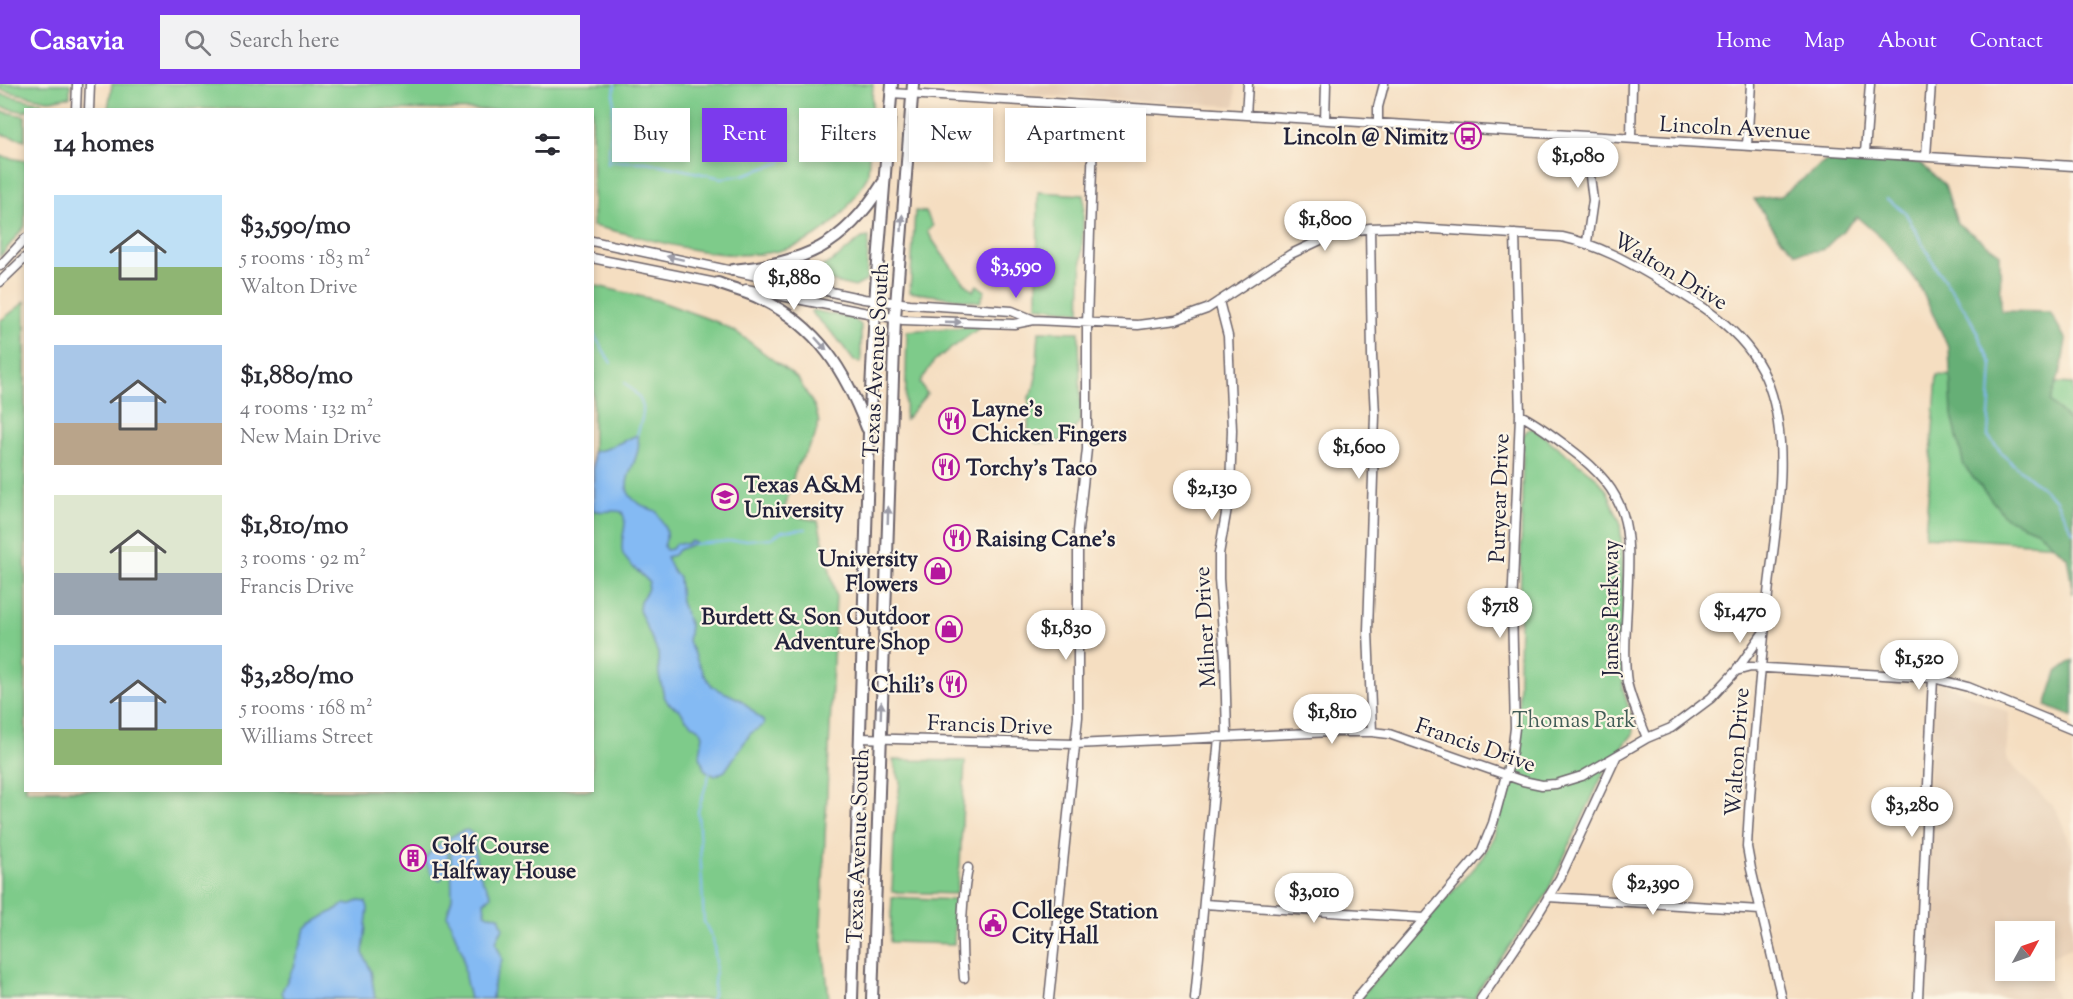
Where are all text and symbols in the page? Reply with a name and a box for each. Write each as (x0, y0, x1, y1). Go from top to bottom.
search box (160, 15, 580, 69)
text: Casavia (30, 22, 124, 62)
icon: search (181, 26, 214, 59)
text: Search here (229, 26, 339, 58)
text: Home (1716, 27, 1771, 57)
text: Map (1804, 27, 1845, 57)
text: About (1878, 27, 1937, 57)
text: Contact (1970, 27, 2043, 57)
chip: Buy (612, 108, 690, 162)
chip: Rent (702, 108, 787, 162)
chip: Filters (799, 108, 897, 162)
chip: New (909, 108, 993, 162)
chip: Apartment (1005, 108, 1146, 162)
street label: Lincoln Avenue (1658, 110, 1811, 150)
bus stop icon: Lincoln @ Nimitz (1453, 121, 1483, 151)
place label: Lincoln @ Nimitz (1283, 123, 1449, 155)
text: 14 homes (54, 126, 154, 163)
icon: filters (531, 128, 564, 161)
pin: $1,080 (1529, 138, 1627, 189)
text: $1,080 (1551, 143, 1605, 172)
pin: $1,800 (1276, 201, 1374, 252)
text: $1,800 (1298, 206, 1352, 235)
text: $3,590/mo (240, 208, 351, 245)
one-way arrow (897, 214, 906, 233)
icon: home (102, 219, 174, 291)
street label: Walton Drive (1606, 226, 1733, 320)
text: 5 rooms · 183 m² (240, 245, 371, 274)
pin: $3,590 (967, 248, 1065, 299)
one-way arrow (666, 253, 685, 262)
text: $3,590 (990, 253, 1042, 282)
pin: $1,880 (745, 260, 843, 311)
street label: Texas Avenue South (857, 262, 899, 459)
text: $1,880 (767, 265, 821, 294)
text: Walton Drive (240, 274, 358, 303)
one-way arrow (944, 317, 963, 326)
one-way arrow (814, 336, 827, 351)
text: $1,880/mo (240, 358, 353, 395)
icon: home (102, 369, 174, 441)
text: 4 rooms · 132 m² (240, 395, 373, 424)
place label: Layne's Chicken Fingers (972, 395, 1127, 452)
restaurant icon: Layne's Chicken Fingers (937, 406, 967, 436)
text: New Main Drive (240, 424, 381, 453)
pin: $1,600 (1310, 429, 1408, 480)
street label: Puryear Drive (1483, 433, 1519, 563)
text: $1,600 (1332, 434, 1386, 463)
restaurant icon: Torchy's Taco (931, 452, 961, 482)
place label: Torchy's Taco (966, 454, 1097, 486)
pin: $2,130 (1163, 470, 1261, 521)
place label: Texas A&M University (744, 471, 862, 528)
text: $2,130 (1187, 475, 1237, 504)
school or university icon: Texas A&M University (710, 482, 740, 512)
one-way arrow (883, 505, 893, 524)
text: $1,810/mo (240, 508, 349, 545)
icon: home (102, 519, 174, 591)
restaurant icon: Raising Cane's (942, 523, 972, 553)
place label: Raising Cane's (976, 525, 1116, 557)
street label: James Parkway (1597, 539, 1629, 677)
text: 3 rooms · 92 m² (240, 545, 366, 574)
place label: University Flowers (818, 545, 918, 602)
shop icon: University Flowers (923, 556, 953, 586)
street label: Milner Drive (1188, 565, 1226, 688)
text: Francis Drive (240, 574, 354, 603)
pin: $718 (1464, 588, 1536, 639)
text: $718 (1481, 593, 1519, 622)
pin: $1,470 (1691, 593, 1789, 644)
text: $1,470 (1714, 598, 1766, 627)
place label: Burdett & Son Outdoor Adventure Shop (701, 603, 931, 660)
pin: $1,830 (1017, 610, 1115, 661)
shop icon: Burdett & Son Outdoor Adventure Shop (934, 614, 964, 644)
text: $1,830 (1041, 615, 1091, 644)
pin: $1,520 (1870, 640, 1968, 691)
text: $1,520 (1894, 645, 1944, 674)
text: $3,280/mo (240, 658, 354, 695)
icon: home (102, 669, 174, 741)
restaurant icon: Chili's (938, 669, 968, 699)
place label: Chili's (871, 671, 934, 703)
street label: Walton Drive (1719, 687, 1759, 818)
pin: $1,810 (1283, 694, 1381, 745)
text: 5 rooms · 168 m² (240, 695, 373, 724)
text: $1,810 (1307, 699, 1357, 728)
one-way arrow (876, 700, 885, 719)
park label: Thomas Park (1512, 706, 1636, 738)
street label: Francis Drive (927, 709, 1053, 745)
street label: Francis Drive (1410, 711, 1540, 782)
text: Williams Street (240, 724, 373, 753)
street label: Texas Avenue South (841, 748, 879, 944)
pin: $3,280 (1863, 787, 1961, 838)
text: $3,280 (1885, 792, 1939, 821)
place label: Golf Course Halfway House (432, 832, 576, 889)
building icon: Golf Course Halfway House (398, 843, 428, 873)
pin: $2,390 (1604, 865, 1702, 916)
text: $2,390 (1626, 870, 1680, 899)
pin: $3,010 (1265, 873, 1363, 924)
text: $3,010 (1289, 878, 1339, 907)
place label: College Station City Hall (1012, 897, 1158, 954)
public building icon: College Station City Hall (978, 908, 1008, 938)
north arrow (1995, 921, 2055, 981)
map controls (1995, 921, 2055, 981)

